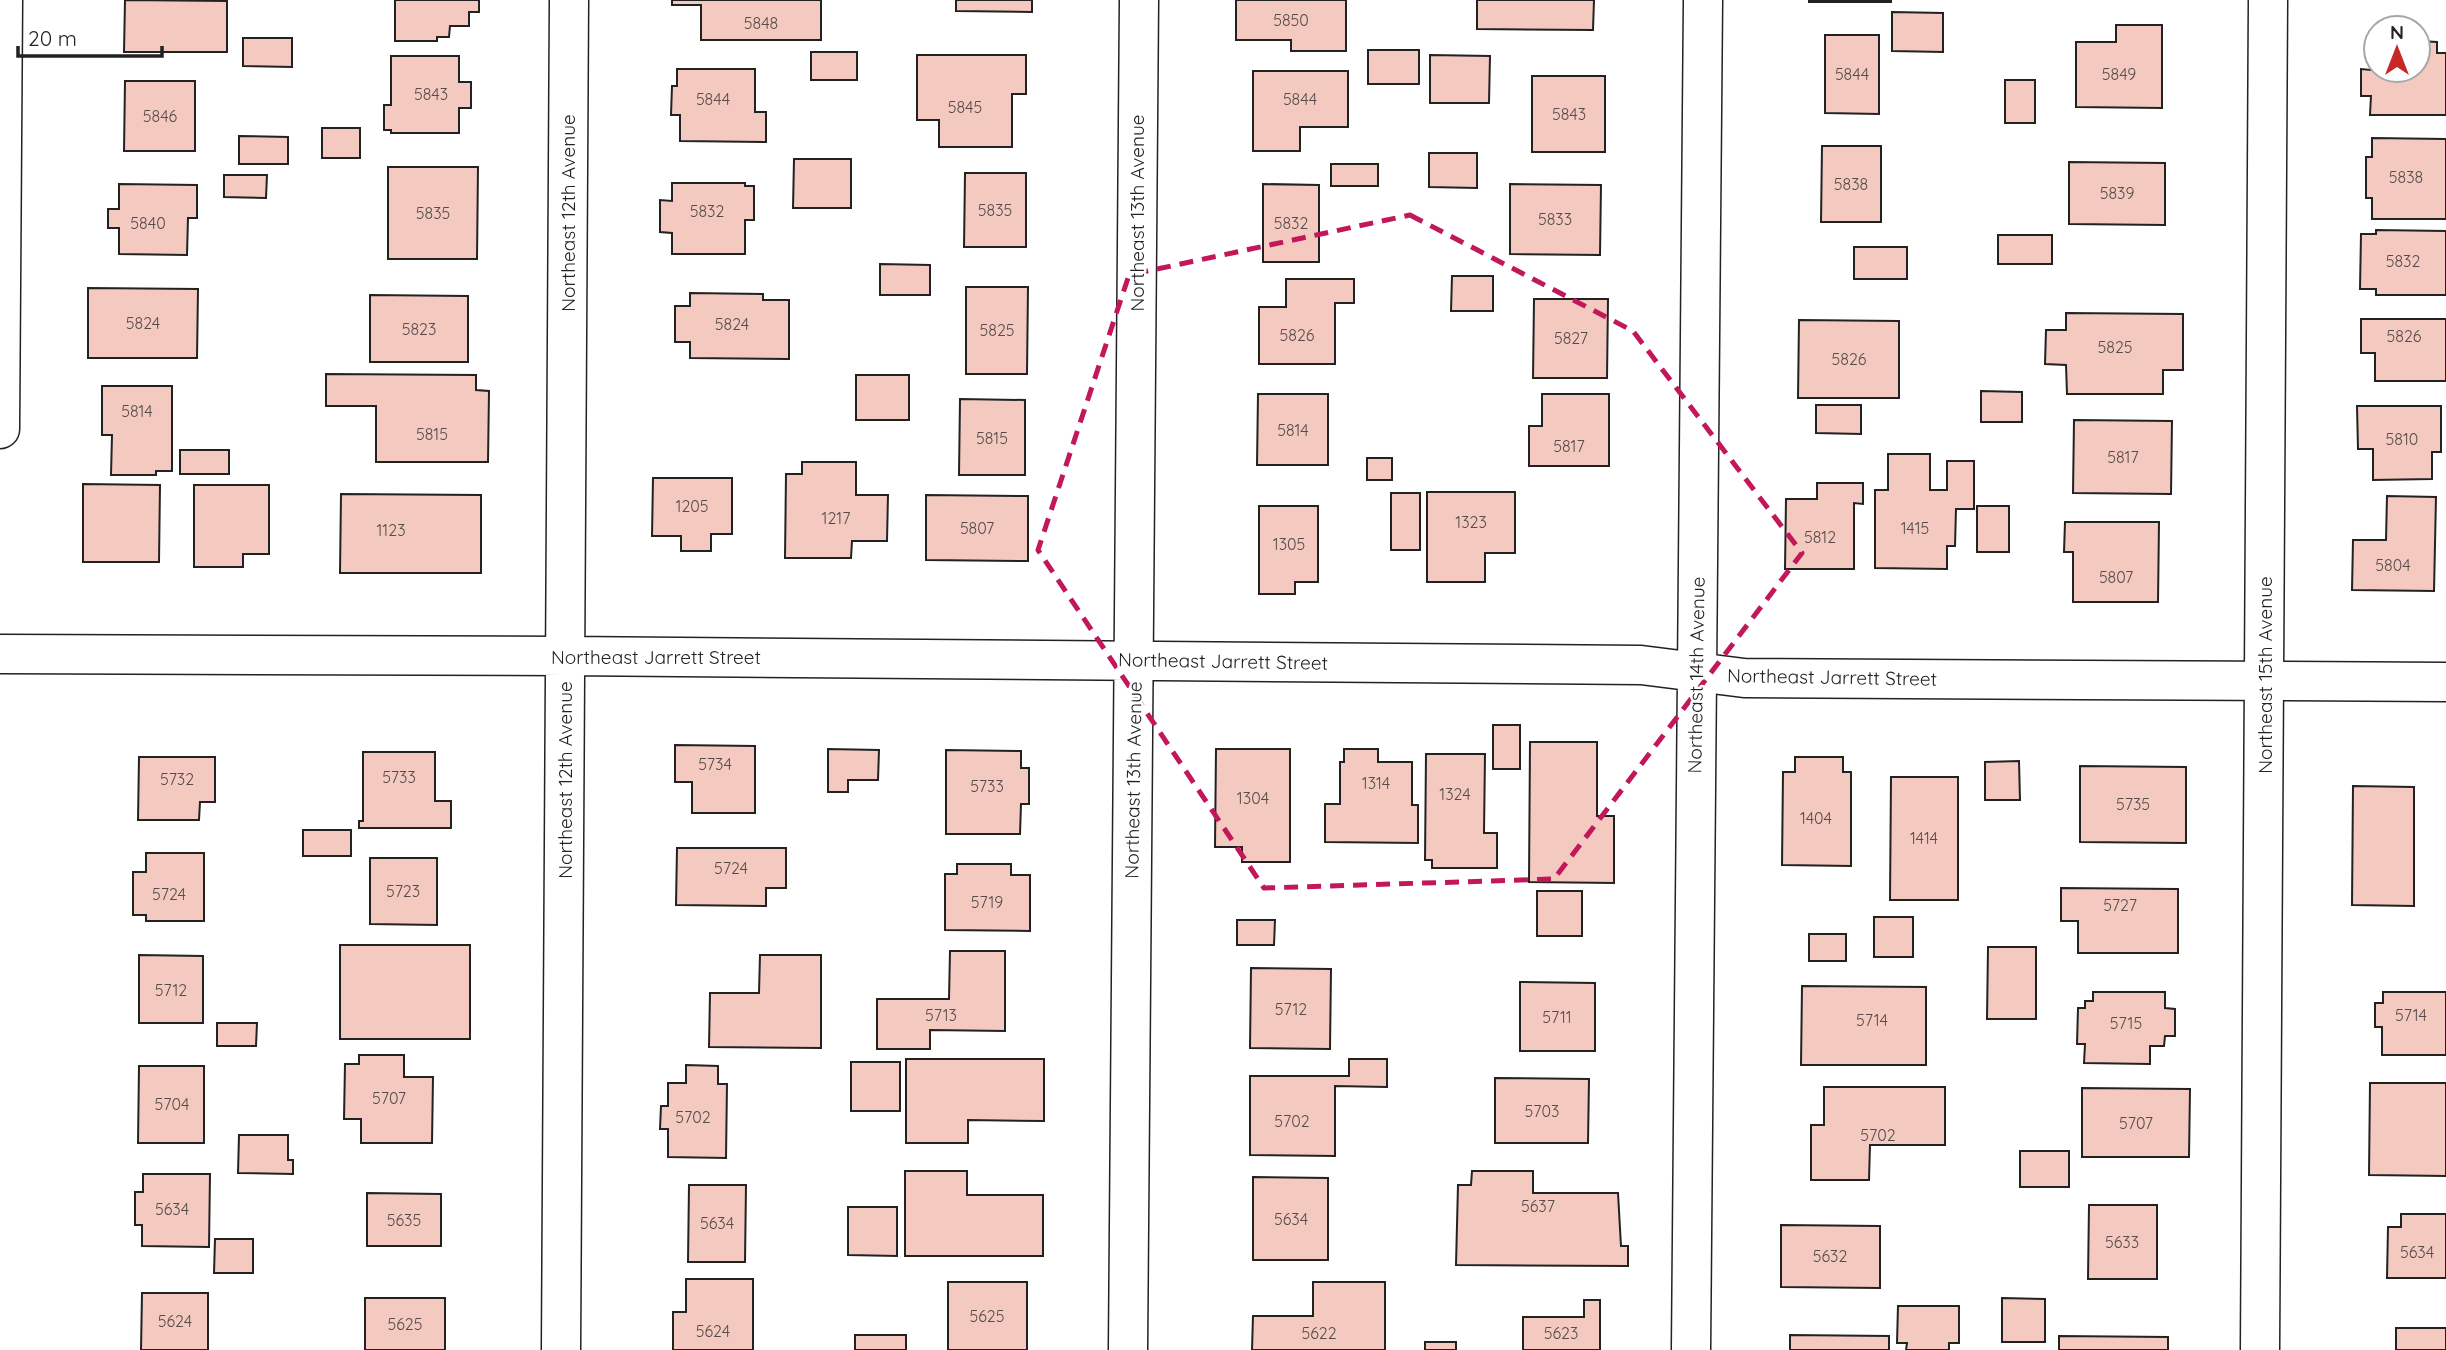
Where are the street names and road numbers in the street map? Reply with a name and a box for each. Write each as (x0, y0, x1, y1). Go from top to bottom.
street label: Northeast 12th Avenue (556, 114, 580, 312)
street label: Northeast 13th Avenue (1125, 114, 1149, 312)
street label: Northeast 14th Avenue (1682, 576, 1710, 774)
street label: Northeast 15th Avenue (2253, 576, 2277, 774)
street label: Northeast Jarrett Street (551, 645, 761, 669)
street label: Northeast Jarrett Street (1118, 647, 1328, 675)
street label: Northeast Jarrett Street (1727, 663, 1937, 691)
street label: Northeast 12th Avenue (553, 681, 577, 879)
street label: Northeast 13th Avenue (1119, 681, 1147, 879)

